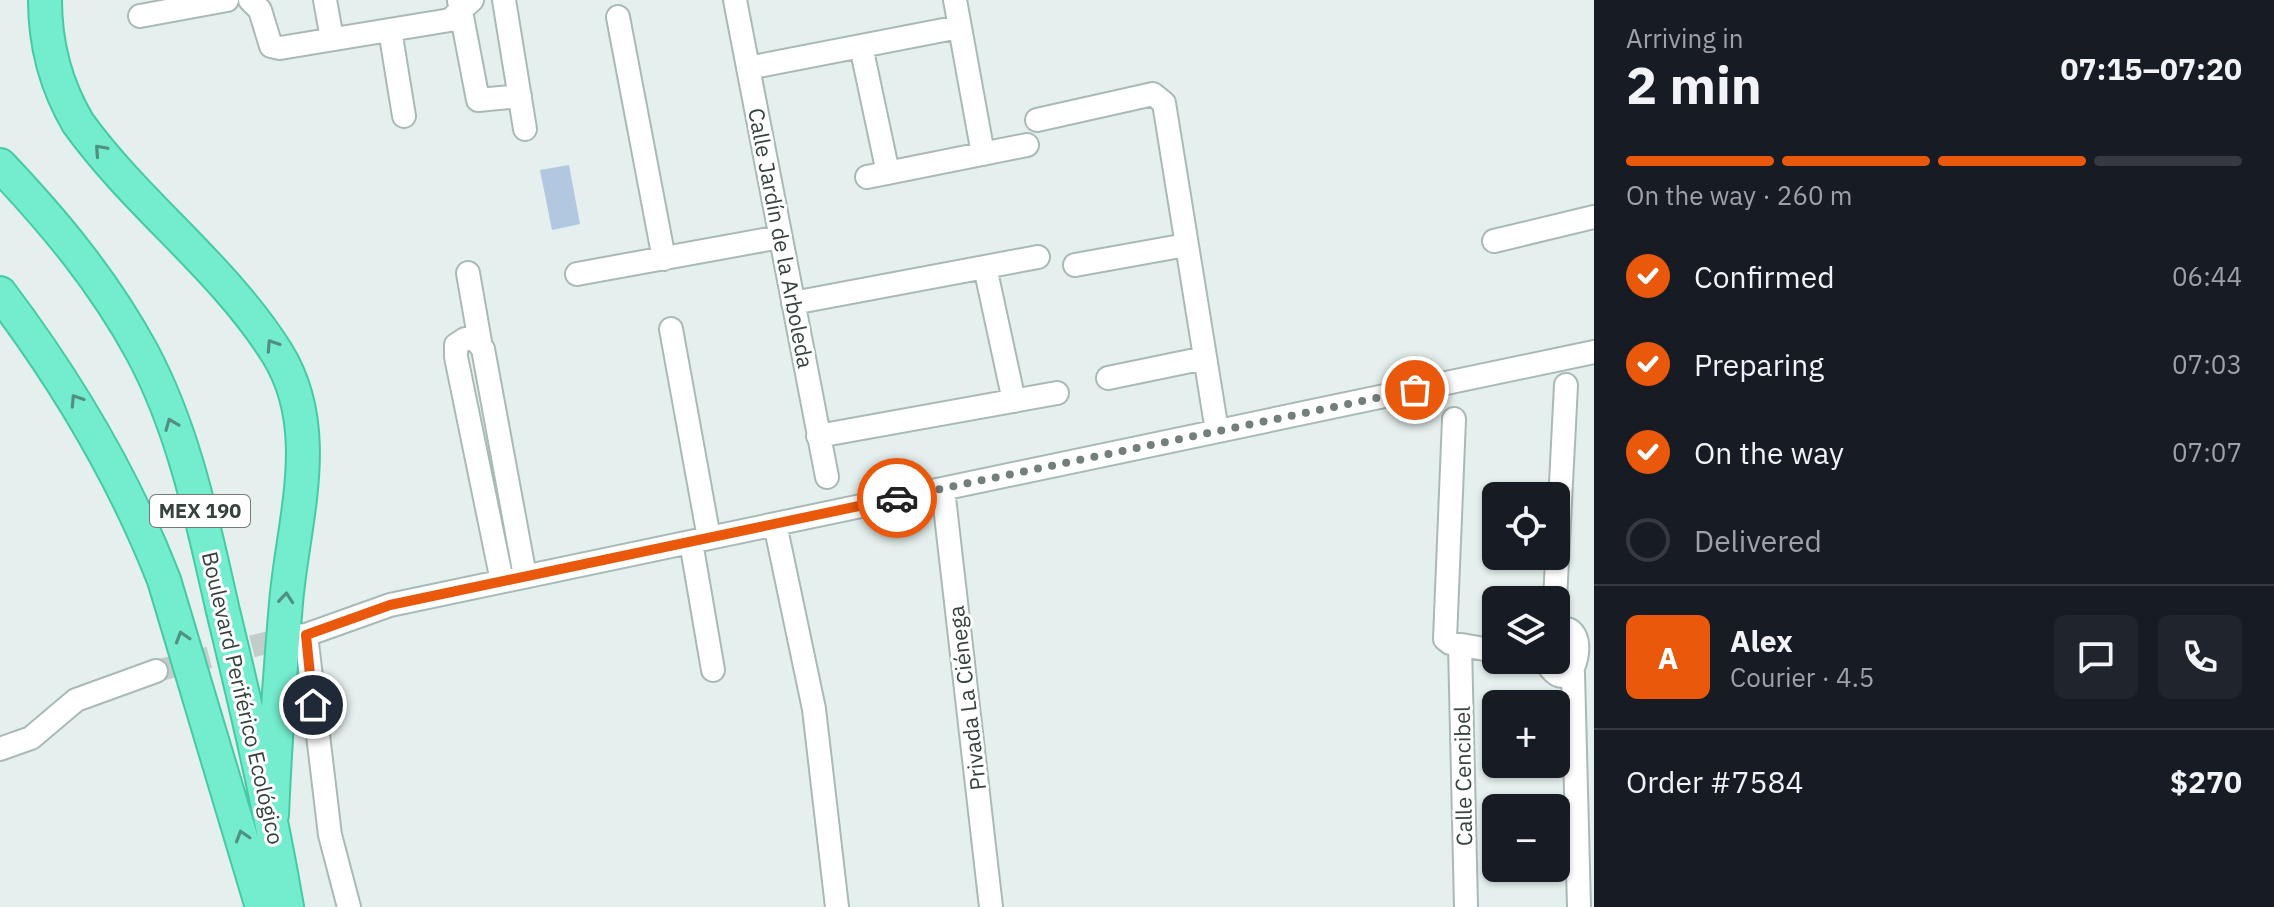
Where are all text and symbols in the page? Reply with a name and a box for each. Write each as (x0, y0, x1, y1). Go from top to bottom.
text: Arriving in (1626, 21, 1743, 55)
text: 07:15–07:20 (2061, 49, 2242, 88)
text: 2 min (1626, 51, 1762, 118)
street label: Calle Jardín de la Arboleda (742, 105, 821, 371)
one-way arrow (95, 145, 110, 160)
text: On the way · 260 m (1626, 178, 1852, 212)
icon: check (1626, 254, 1670, 298)
text: Confirmed (1694, 257, 1835, 296)
text: 06:44 (2172, 259, 2242, 293)
one-way arrow (266, 340, 281, 354)
icon: check (1626, 342, 1670, 386)
text: Preparing (1694, 345, 1824, 384)
text: 07:03 (2172, 347, 2242, 381)
pin (1381, 356, 1449, 424)
icon: bag (1393, 368, 1437, 412)
one-way arrow (71, 395, 86, 409)
one-way arrow (164, 418, 181, 432)
icon: check (1626, 430, 1670, 474)
text: On the way (1694, 433, 1844, 472)
text: 07:07 (2172, 435, 2242, 469)
courier (857, 458, 937, 538)
icon: car (875, 476, 919, 520)
map controls (1482, 482, 1570, 882)
button: locate (1482, 482, 1570, 570)
road number: MEX 190 (150, 495, 250, 527)
text: Delivered (1694, 521, 1822, 560)
street label: Boulevard Periférico Ecológico (196, 549, 291, 847)
button: layers (1482, 586, 1570, 674)
one-way arrow (278, 591, 295, 604)
street label: Privada La Ciénega (941, 604, 992, 792)
button: chat (2054, 615, 2138, 699)
button: phone (2158, 615, 2242, 699)
text: Alex (1730, 621, 1793, 660)
one-way arrow (175, 631, 191, 645)
text: A (1658, 638, 1678, 677)
text: Courier · 4.5 (1730, 660, 1874, 694)
pin (279, 671, 347, 739)
icon: home (291, 683, 335, 727)
button: + (1482, 690, 1570, 778)
street label: Calle Cencibel (1447, 706, 1478, 846)
text: Order #7584 (1626, 762, 1803, 801)
text: $270 (2170, 762, 2242, 801)
button: − (1482, 794, 1570, 882)
one-way arrow (235, 830, 251, 843)

